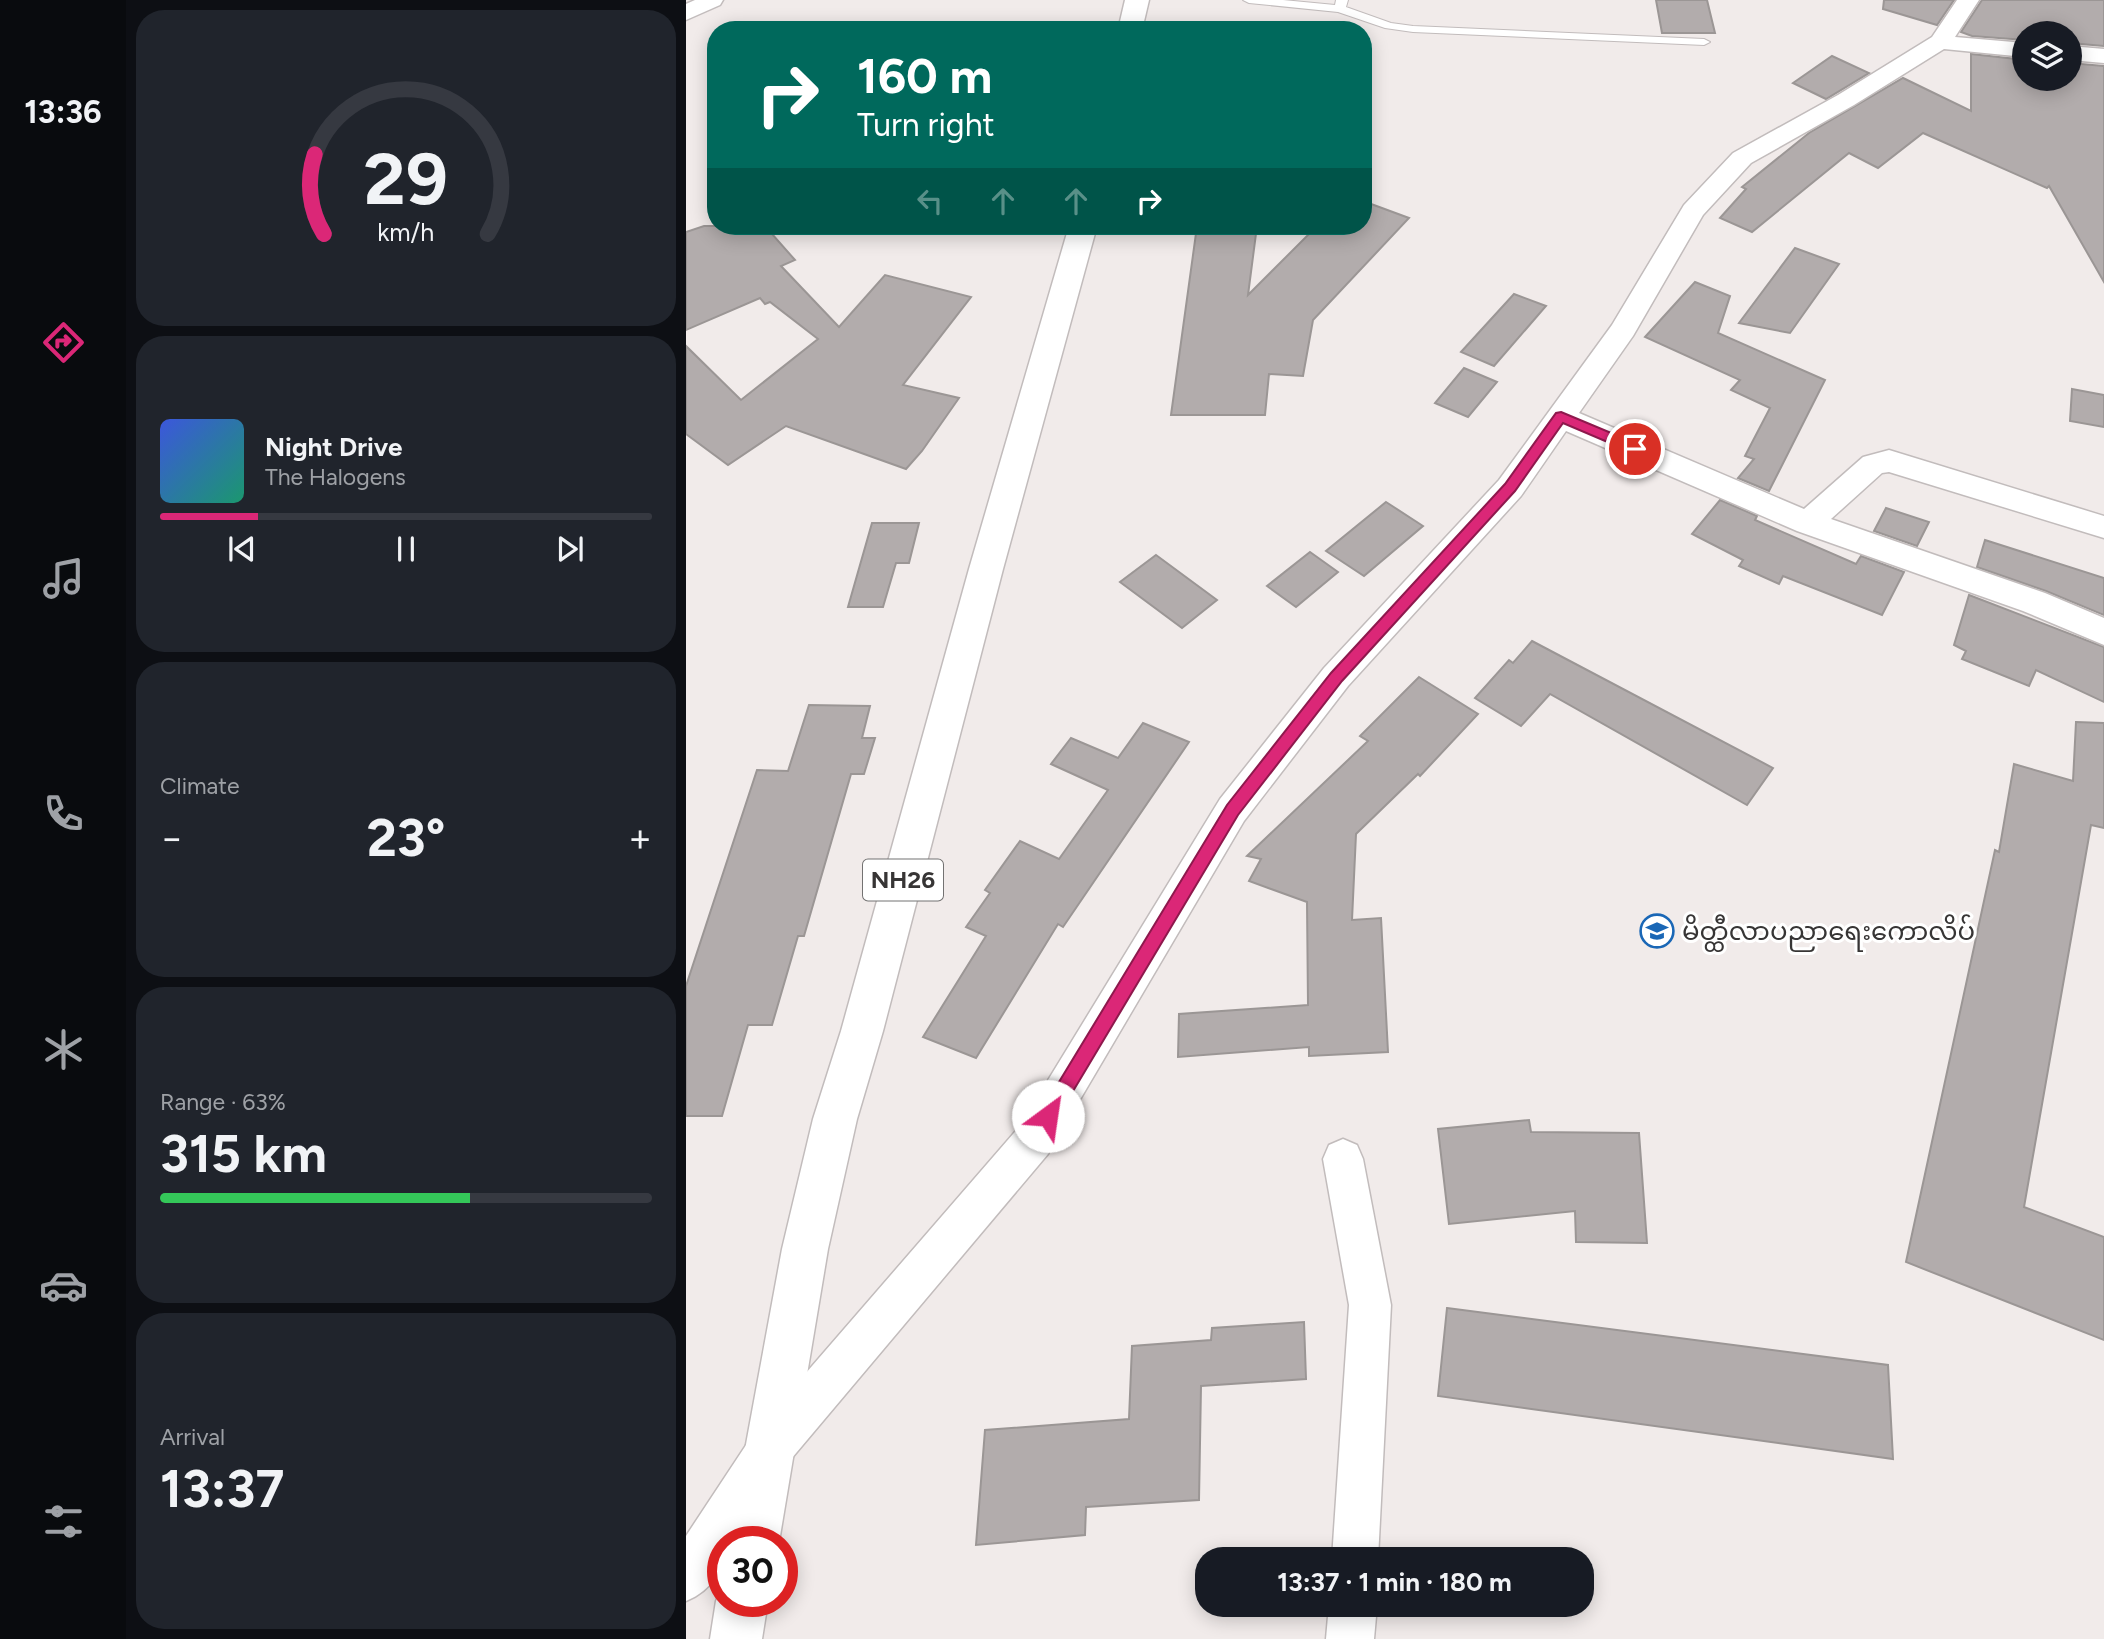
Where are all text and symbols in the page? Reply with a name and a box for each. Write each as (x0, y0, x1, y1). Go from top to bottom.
map controls (2012, 21, 2082, 91)
button: layers (2012, 21, 2082, 91)
text: 160 m (857, 46, 992, 105)
icon: right (742, 49, 833, 140)
text: 13:36 (24, 93, 102, 131)
text: Turn right (857, 106, 995, 144)
text: 29 (364, 135, 448, 222)
icon: left (911, 182, 949, 220)
icon: ahead (984, 182, 1022, 220)
icon: ahead (1057, 182, 1095, 220)
icon: right (1130, 182, 1168, 220)
text: km/h (377, 217, 435, 247)
icon: directions (39, 318, 88, 367)
pin (1605, 419, 1665, 479)
icon: arrive (1616, 430, 1654, 468)
text: Night Drive (265, 431, 402, 463)
text: The Halogens (265, 463, 406, 491)
icon: previous (223, 530, 261, 568)
icon: pause (387, 530, 425, 568)
icon: next (551, 530, 589, 568)
icon: music (39, 554, 88, 603)
text: Climate (160, 772, 239, 800)
icon: phone (39, 789, 88, 838)
text: 23° (367, 807, 445, 869)
text: − (160, 815, 184, 861)
text: + (628, 815, 652, 861)
road number: NH26 (863, 860, 943, 900)
school or university icon: မိတ္ထီလာပညာရေးကောလိပ် (1638, 912, 1676, 950)
place label: မိတ္ထီလာပညာရေးကောလိပ် (1682, 914, 1975, 952)
icon: climate (39, 1025, 88, 1074)
position arrow (1011, 1079, 1085, 1153)
text: Range · 63% (160, 1088, 286, 1116)
text: 315 km (160, 1123, 327, 1185)
icon: car (39, 1261, 88, 1310)
text: Arrival (160, 1423, 225, 1451)
text: 13:37 (160, 1458, 284, 1520)
icon: filters (39, 1497, 88, 1546)
speed limit sign: 30 (707, 1526, 798, 1617)
text: 13:37 · 1 min · 180 m (1277, 1566, 1512, 1598)

